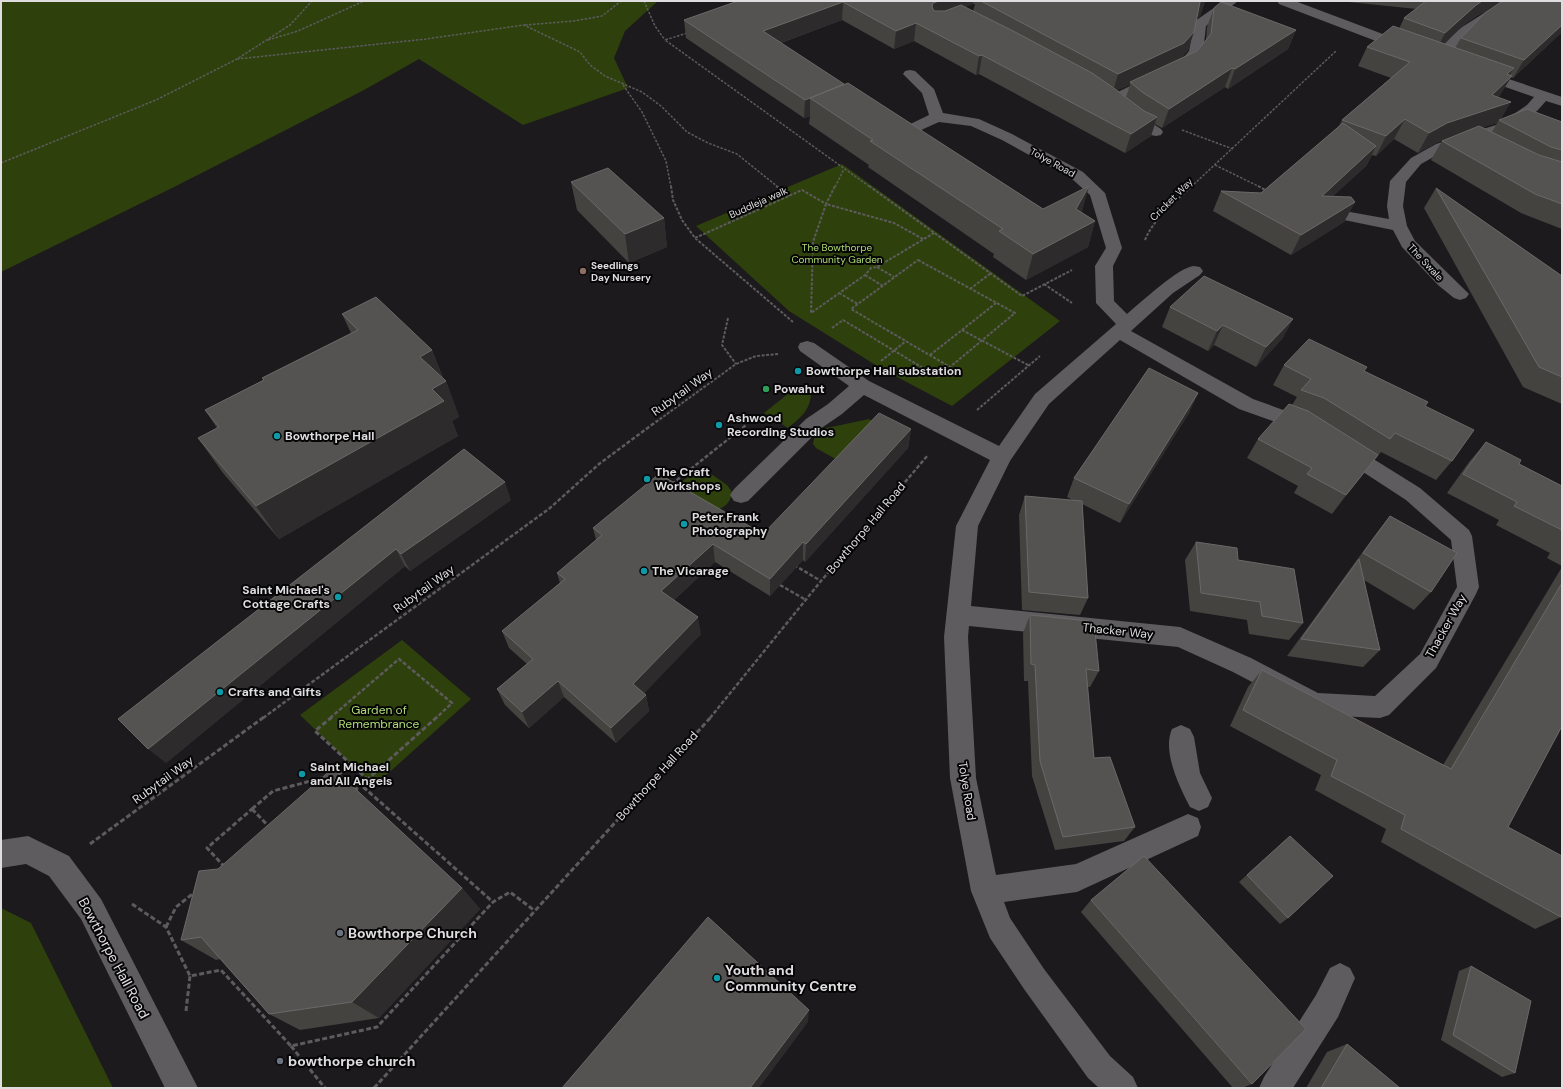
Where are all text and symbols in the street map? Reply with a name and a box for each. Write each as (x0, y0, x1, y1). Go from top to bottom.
street label: Tolye Road (1028, 145, 1078, 180)
street label: Cricket Way (1147, 175, 1196, 224)
street label: Buddleja walk (727, 184, 790, 221)
park label: The Bowthorpe Community Garden (791, 241, 883, 266)
street label: The Swale (1405, 241, 1446, 284)
place label: Seedlings Day Nursery (591, 259, 651, 284)
marker: Seedlings Day Nursery (578, 266, 588, 276)
place label: Bowthorpe Hall substation (806, 363, 961, 379)
street label: Rubytail Way (648, 364, 716, 420)
marker: Bowthorpe Hall substation (793, 366, 803, 376)
place label: Powahut (774, 381, 825, 397)
marker: Powahut (761, 384, 771, 394)
place label: Ashwood Recording Studios (727, 410, 834, 440)
marker: Ashwood Recording Studios (714, 420, 724, 430)
place label: Bowthorpe Hall (285, 428, 374, 444)
marker: Bowthorpe Hall (272, 431, 282, 441)
place label: The Craft Workshops (655, 464, 721, 494)
marker: The Craft Workshops (642, 474, 652, 484)
street label: Bowthorpe Hall Road (823, 479, 909, 577)
place label: Peter Frank Photography (692, 509, 768, 539)
marker: Peter Frank Photography (679, 519, 689, 529)
street label: Rubytail Way (390, 561, 458, 617)
place label: The Vicarage (652, 563, 729, 579)
marker: The Vicarage (639, 566, 649, 576)
place label: Saint Michael's Cottage Crafts (242, 582, 330, 612)
street label: Thacker Way (1422, 591, 1470, 661)
marker: Saint Michael's Cottage Crafts (333, 592, 343, 602)
street label: Thacker Way (1082, 619, 1155, 643)
place label: Crafts and Gifts (228, 684, 321, 700)
marker: Crafts and Gifts (215, 687, 225, 697)
park label: Garden of Remembrance (339, 702, 420, 732)
street label: Bowthorpe Hall Road (613, 728, 701, 824)
street label: Rubytail Way (129, 752, 197, 808)
place label: Saint Michael and All Angels (310, 759, 393, 789)
street label: Tolye Road (954, 760, 980, 822)
marker: Saint Michael and All Angels (297, 769, 307, 779)
street label: Bowthorpe Hall Road (75, 894, 153, 1022)
place label: Bowthorpe Church (348, 924, 477, 942)
marker: Bowthorpe Church (335, 928, 345, 938)
place label: Youth and Community Centre (725, 961, 857, 995)
marker: Youth and Community Centre (712, 973, 722, 983)
place label: bowthorpe church (288, 1052, 415, 1070)
marker: bowthorpe church (275, 1056, 285, 1066)

